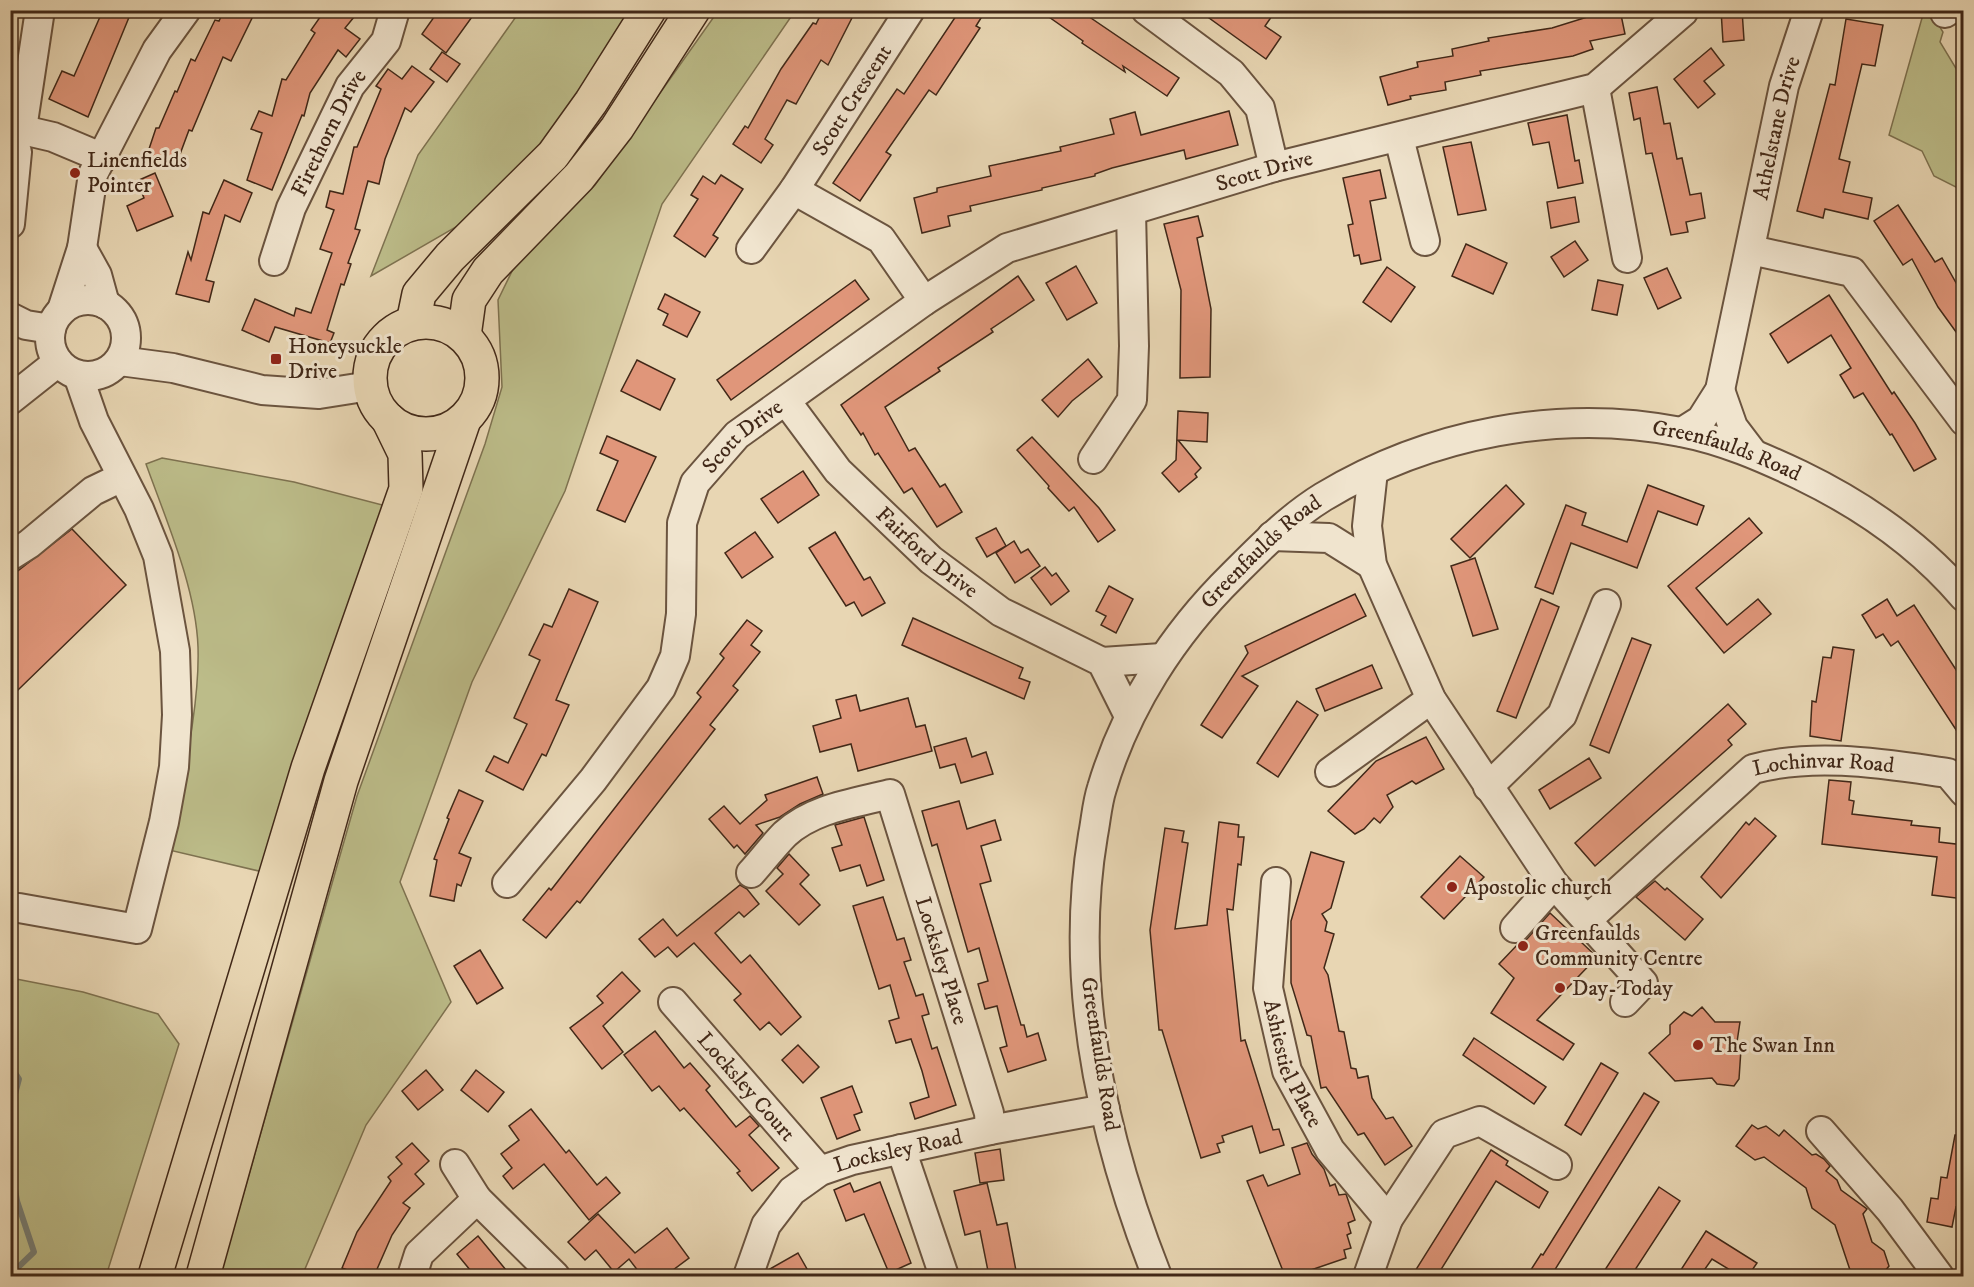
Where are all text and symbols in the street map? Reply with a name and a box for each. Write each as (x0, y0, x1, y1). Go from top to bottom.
street label: Scott Crescent (806, 39, 898, 161)
street label: Athelstane Drive (1747, 53, 1806, 202)
street label: Firethorn Drive (285, 63, 372, 201)
street label: Scott Drive (1213, 144, 1316, 197)
place label: Linenfields Pointer (87, 147, 187, 199)
marker: Linenfields Pointer (68, 166, 82, 180)
place label: Honeysuckle Drive (288, 333, 402, 385)
marker: Honeysuckle Drive (269, 352, 283, 366)
street label: Scott Drive (696, 393, 788, 479)
street label: Greenfaulds Road (1651, 414, 1806, 487)
street label: Greenfaulds Road (1195, 489, 1326, 614)
street label: Fairford Drive (870, 501, 983, 604)
street label: Lochinvar Road (1750, 747, 1896, 782)
place label: Apostolic church (1464, 874, 1612, 901)
marker: Apostolic church (1445, 880, 1459, 894)
street label: Locksley Place (909, 894, 974, 1028)
place label: Greenfaulds Community Centre (1535, 920, 1703, 972)
marker: Greenfaulds Community Centre (1516, 939, 1530, 953)
street label: Greenfaulds Road (1075, 975, 1125, 1133)
place label: Day-Today (1572, 975, 1673, 1002)
marker: Day-Today (1553, 981, 1567, 995)
street label: Ashiestiel Place (1258, 997, 1329, 1132)
street label: Locksley Court (692, 1026, 801, 1147)
place label: The Swan Inn (1710, 1032, 1835, 1059)
marker: The Swan Inn (1691, 1038, 1705, 1052)
street label: Locksley Road (830, 1123, 965, 1179)

